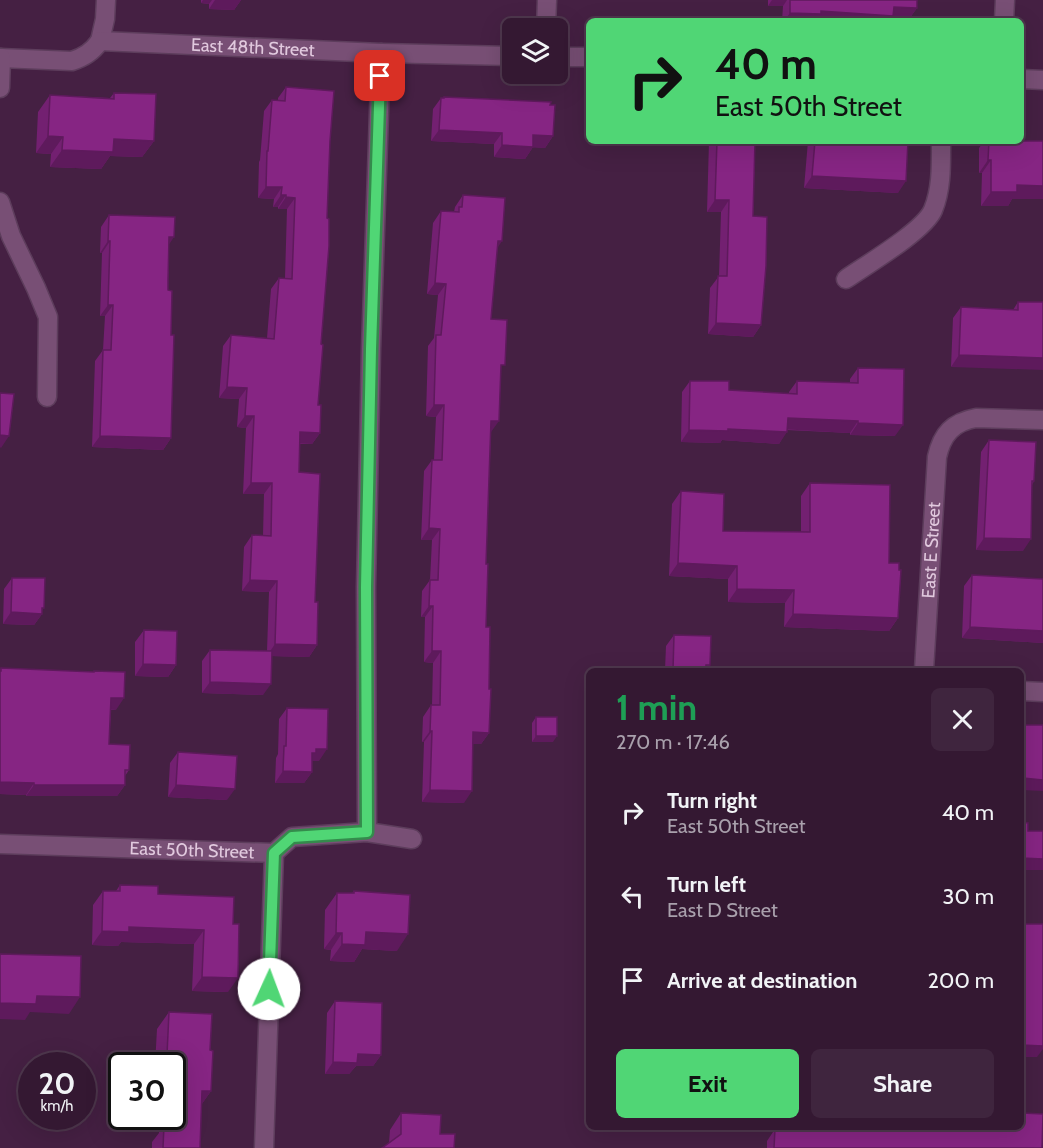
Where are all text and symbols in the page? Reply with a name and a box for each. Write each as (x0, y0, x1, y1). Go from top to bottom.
map controls (502, 18, 568, 84)
button: layers (502, 18, 568, 84)
street label: East 48th Street (190, 34, 315, 61)
text: 40 m (715, 38, 817, 90)
icon: right (616, 42, 694, 120)
pin (354, 50, 405, 101)
icon: arrive (363, 59, 396, 92)
text: East 50th Street (715, 90, 902, 123)
street label: East E Street (917, 501, 945, 599)
text: 1 min (616, 685, 697, 729)
button: close (931, 688, 994, 751)
text: 270 m · 17:46 (616, 730, 730, 754)
text: Turn right (667, 787, 757, 814)
icon: right (616, 796, 649, 829)
text: 40 m (942, 799, 994, 826)
text: East 50th Street (667, 814, 805, 838)
street label: East 50th Street (129, 837, 255, 863)
text: Turn left (667, 871, 746, 898)
icon: left (616, 880, 649, 913)
text: 30 m (942, 883, 994, 910)
text: East D Street (667, 898, 778, 922)
position arrow (237, 957, 301, 1021)
icon: arrive (616, 964, 649, 997)
text: Arrive at destination (667, 967, 857, 994)
text: 200 m (928, 967, 994, 994)
button: Exit (616, 1049, 799, 1118)
button: Share (811, 1049, 994, 1118)
speed limit sign: 30 (108, 1052, 186, 1130)
text: 20 (38, 1065, 76, 1102)
text: km/h (41, 1097, 73, 1115)

